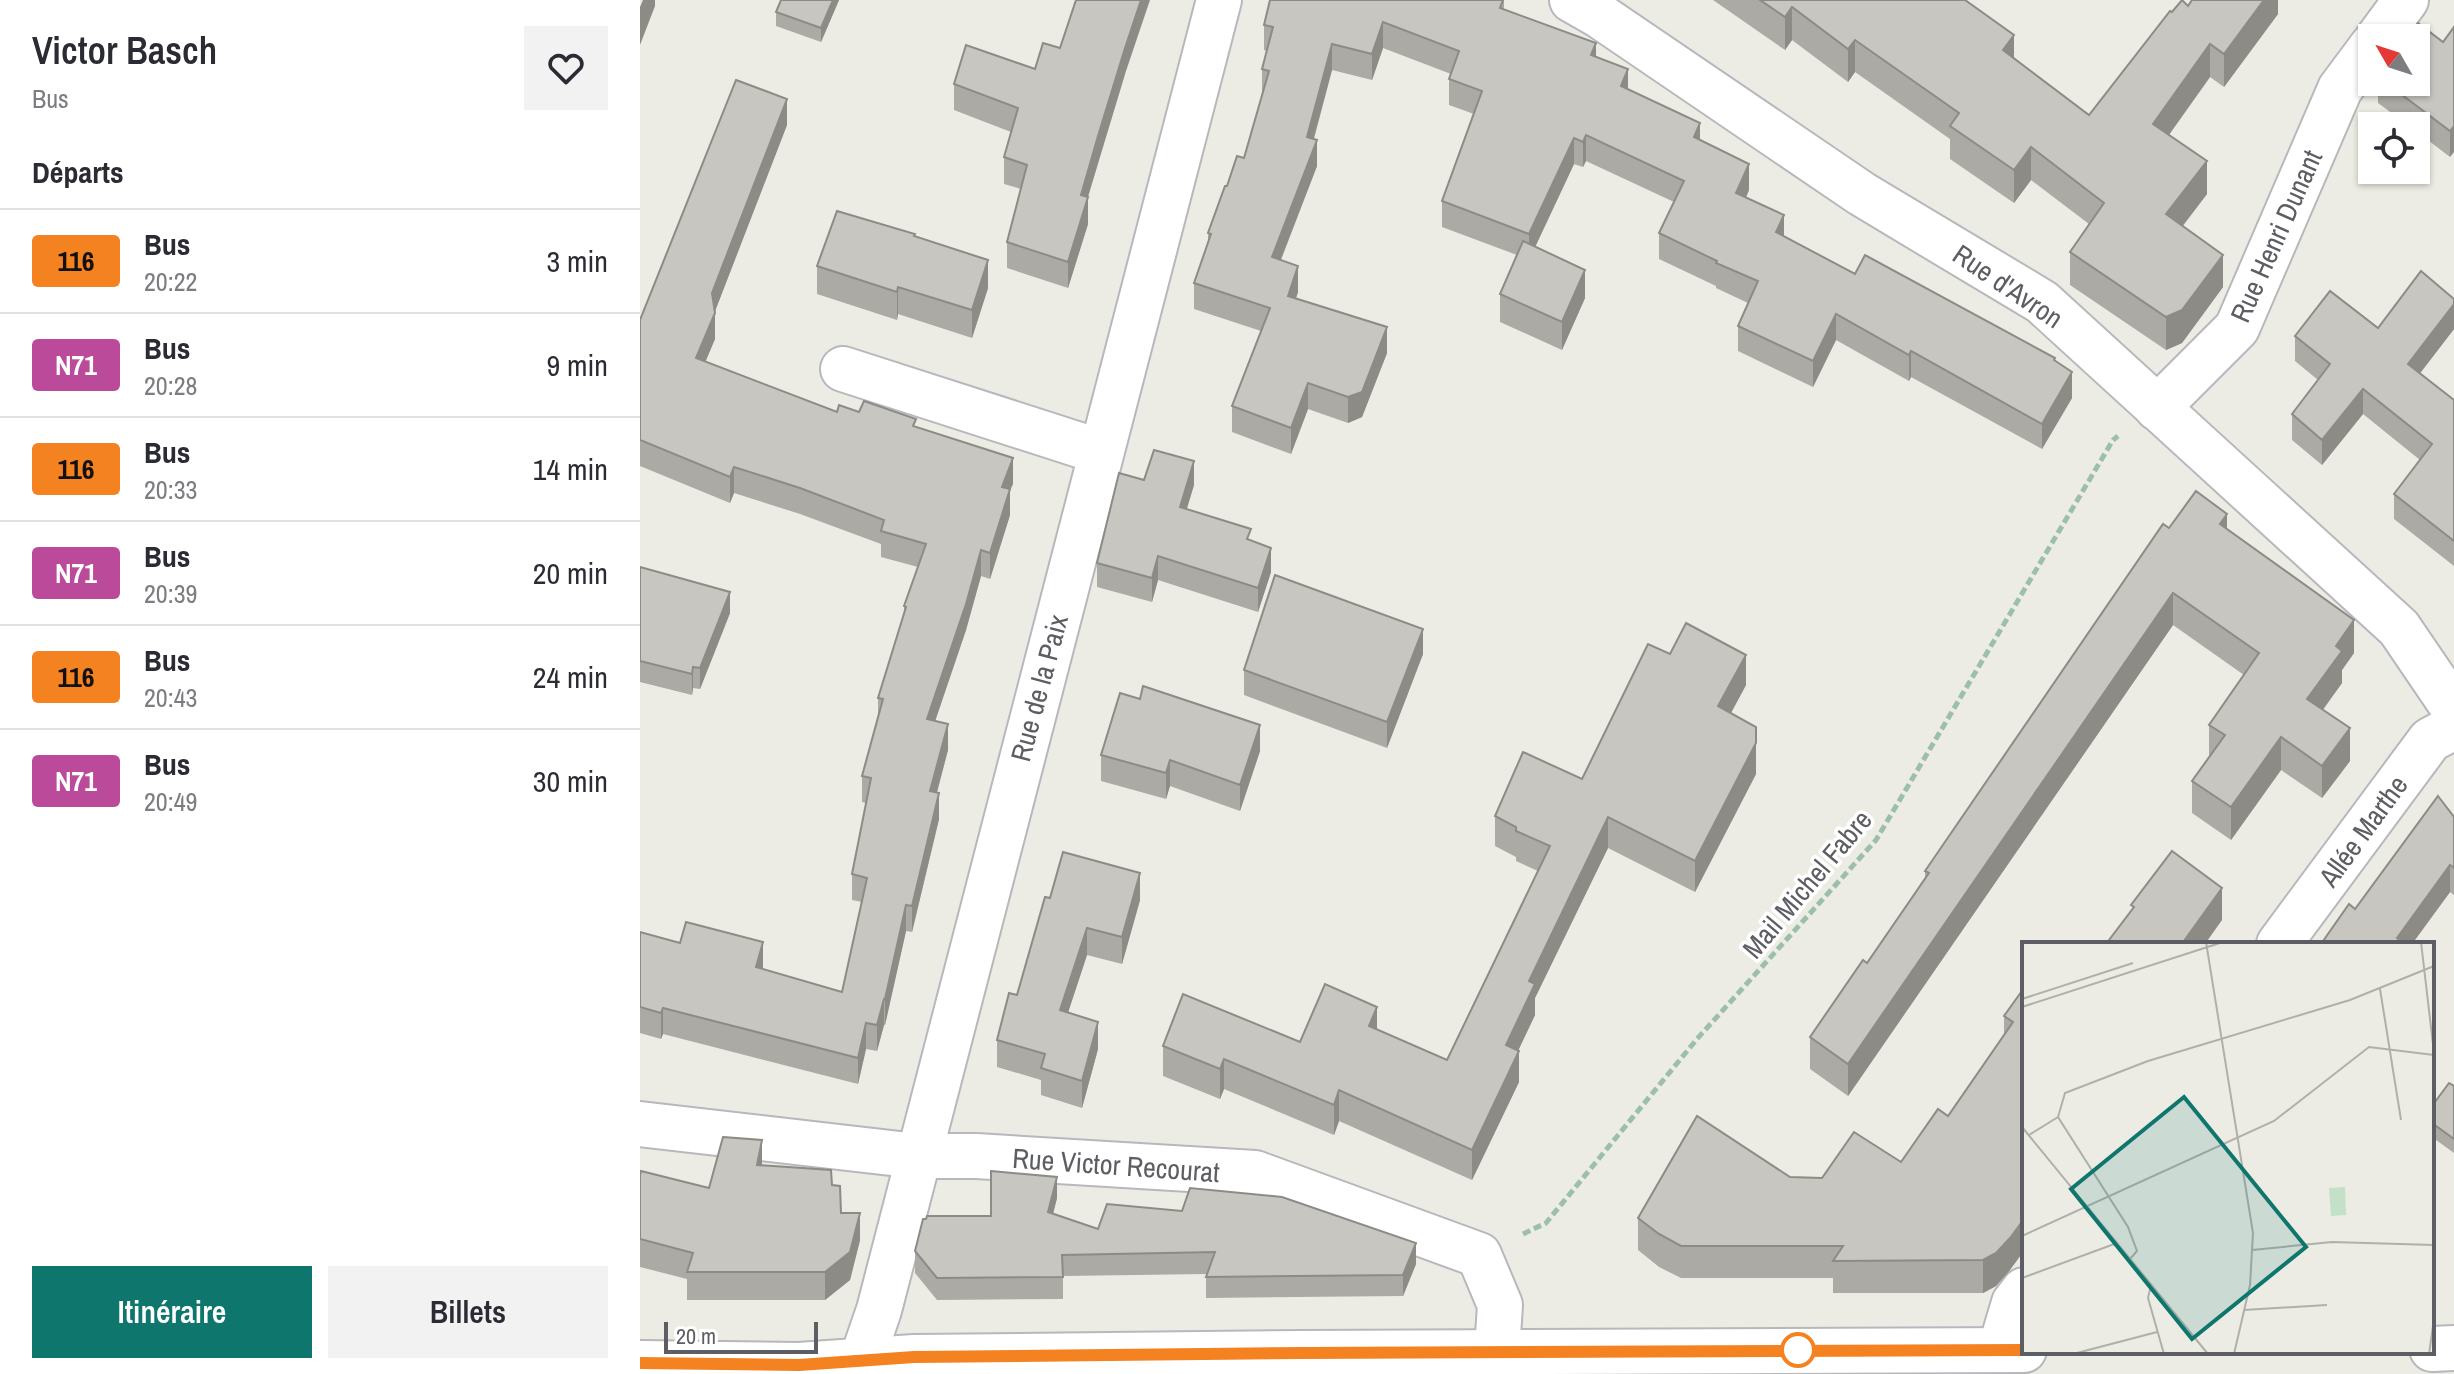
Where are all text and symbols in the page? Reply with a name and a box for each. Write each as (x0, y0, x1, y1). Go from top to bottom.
north arrow (2358, 24, 2430, 96)
map controls (2358, 24, 2430, 184)
text: Victor Basch (32, 25, 217, 76)
button: heart (524, 26, 608, 110)
text: Bus (32, 81, 69, 116)
button: locate (2358, 112, 2430, 184)
street label: Rue Henri Dunant (2221, 144, 2331, 328)
text: Départs (32, 152, 124, 192)
text: Bus (144, 224, 190, 264)
street label: Rue d'Avron (1945, 235, 2071, 337)
text: 3 min (546, 241, 608, 281)
text: 116 (57, 242, 95, 280)
text: 20:22 (144, 264, 197, 299)
text: Bus (144, 328, 190, 368)
text: 9 min (546, 345, 608, 385)
text: N71 (55, 346, 97, 384)
text: 20:28 (144, 368, 197, 403)
text: Bus (144, 432, 190, 472)
text: 14 min (533, 449, 608, 489)
text: 116 (57, 450, 95, 488)
text: 20:33 (144, 472, 197, 507)
text: Bus (144, 536, 190, 576)
text: 20 min (533, 553, 608, 593)
text: N71 (55, 554, 97, 592)
text: 20:39 (144, 576, 197, 611)
street label: Rue de la Paix (1001, 610, 1077, 766)
text: Bus (144, 640, 190, 680)
text: 24 min (533, 657, 608, 697)
text: 116 (57, 658, 95, 696)
text: 20:43 (144, 680, 197, 715)
text: Bus (144, 744, 190, 784)
text: 30 min (533, 761, 608, 801)
text: N71 (55, 762, 97, 800)
street label: Allée Marthe (2309, 768, 2416, 895)
text: 20:49 (144, 784, 197, 819)
street label: Mail Michel Fabre (1734, 802, 1880, 966)
inset map (2022, 942, 2434, 1354)
street label: Rue Victor Recourat (1011, 1139, 1221, 1191)
button: Itinéraire (32, 1266, 312, 1358)
button: Billets (328, 1266, 608, 1358)
scale bar (664, 1318, 818, 1354)
text: 20 m (676, 1321, 716, 1351)
unlabelled marker (1781, 1333, 1815, 1367)

